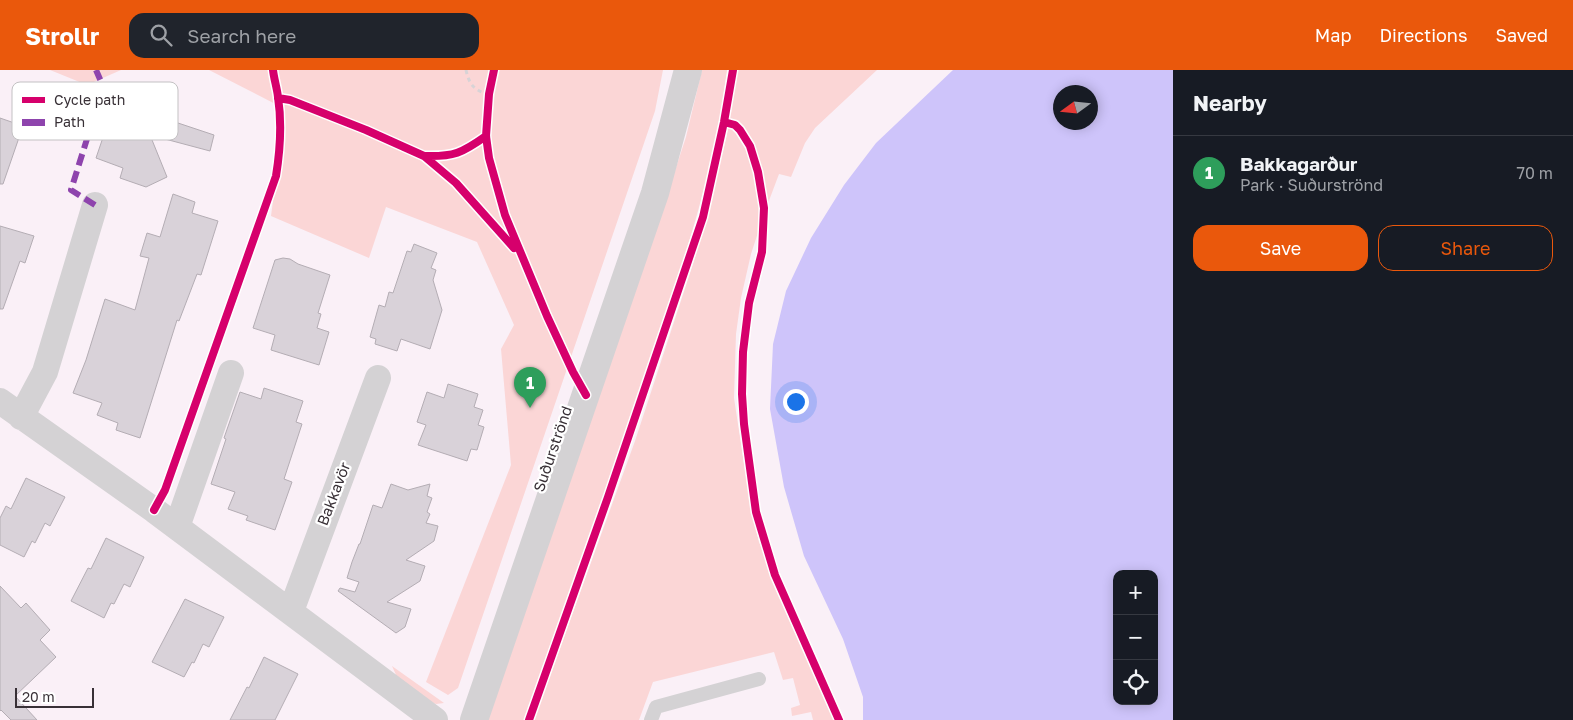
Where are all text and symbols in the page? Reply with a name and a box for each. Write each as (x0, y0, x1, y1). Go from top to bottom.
search box (129, 13, 479, 58)
text: Strollr (25, 21, 99, 50)
icon: search (147, 21, 175, 49)
text: Search here (187, 24, 296, 47)
text: Map (1315, 24, 1351, 46)
text: Directions (1379, 24, 1467, 46)
text: Saved (1495, 24, 1548, 46)
legend (12, 82, 178, 140)
north arrow (1053, 85, 1098, 130)
text: Nearby (1193, 90, 1267, 116)
text: Cycle path (54, 91, 125, 108)
text: Path (54, 113, 85, 130)
text: Bakkagarður (1240, 152, 1358, 175)
text: 1 (1205, 163, 1213, 183)
text: 70 m (1516, 163, 1553, 183)
text: Park · Suðurströnd (1240, 175, 1383, 195)
button: Save (1193, 225, 1368, 271)
button: Share (1378, 225, 1553, 271)
pin: 1 (514, 367, 546, 408)
your location (783, 389, 809, 415)
street label: Suðurströnd (529, 403, 575, 494)
street label: Bakkavör (313, 459, 353, 528)
map controls (1113, 570, 1158, 705)
button: + (1113, 570, 1158, 615)
button: − (1113, 615, 1158, 660)
button: locate (1113, 660, 1158, 705)
scale bar (15, 685, 94, 708)
text: 20 m (22, 688, 55, 705)

